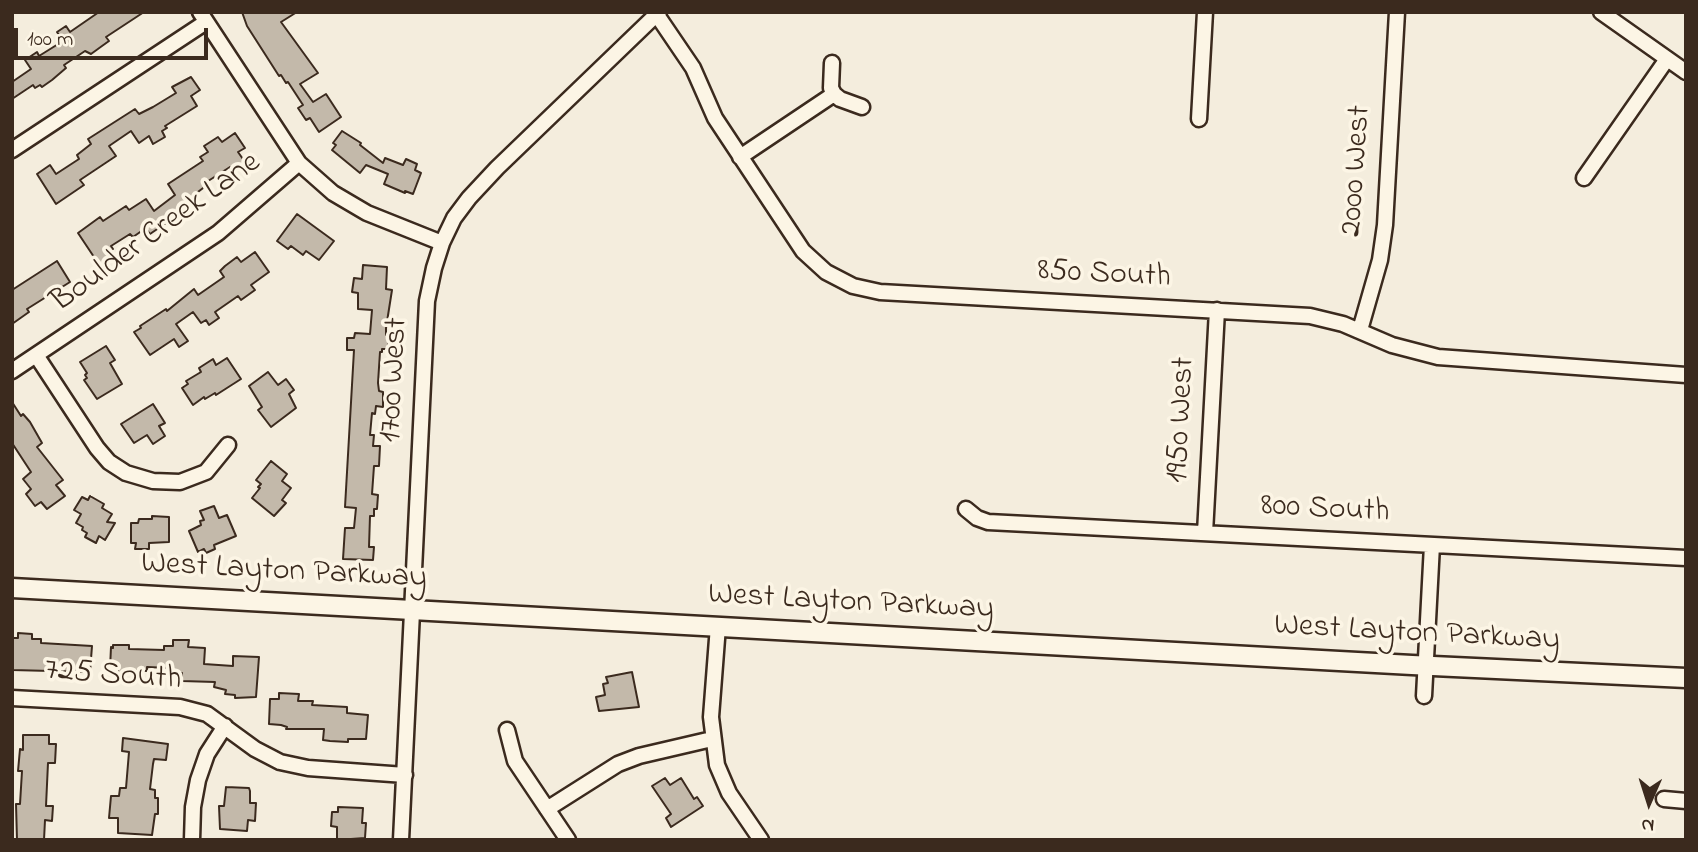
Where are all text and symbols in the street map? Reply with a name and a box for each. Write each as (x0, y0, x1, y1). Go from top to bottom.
scale bar (18, 14, 212, 58)
text: 100 m (27, 25, 73, 55)
street label: 2000 West (1334, 104, 1382, 238)
street label: Boulder Creek Lane (45, 145, 269, 323)
street label: 850 South (1036, 253, 1172, 299)
street label: 1700 West (374, 316, 418, 444)
street label: 1950 West (1161, 356, 1205, 484)
street label: 800 South (1260, 488, 1390, 534)
street label: West Layton Parkway (140, 546, 428, 600)
street label: West Layton Parkway (707, 577, 995, 631)
street label: West Layton Parkway (1273, 608, 1561, 662)
street label: 725 South (43, 653, 183, 701)
north arrow (1614, 768, 1684, 838)
text: N (1641, 811, 1655, 838)

